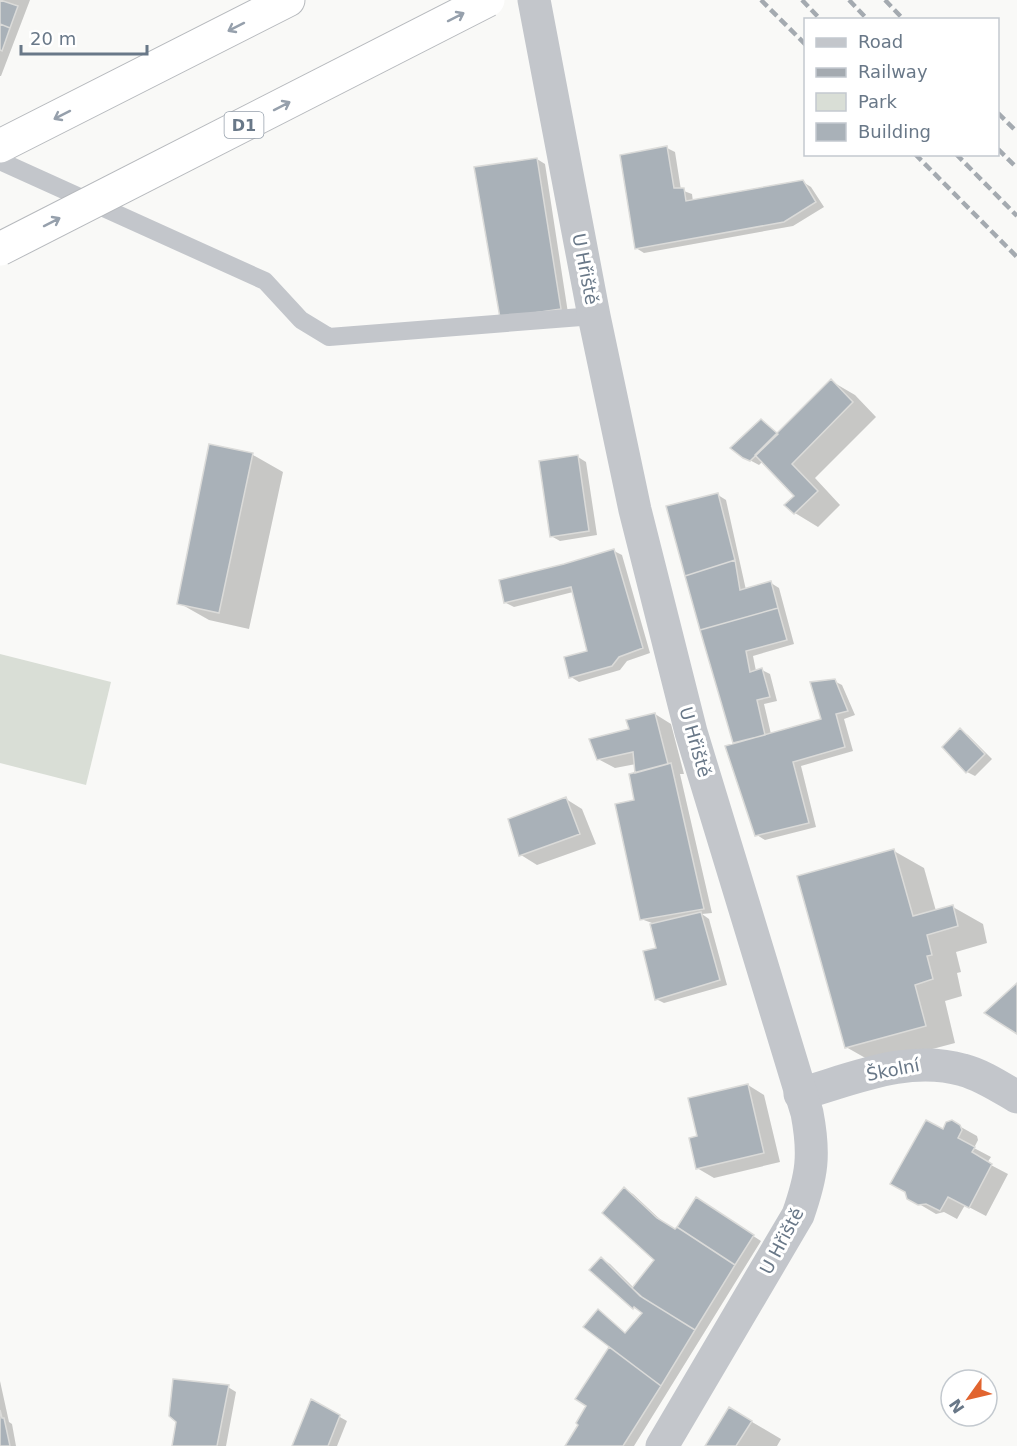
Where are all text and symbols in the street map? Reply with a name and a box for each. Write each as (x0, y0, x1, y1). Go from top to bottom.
one-way arrow (447, 10, 465, 22)
scale bar (21, 18, 147, 56)
legend (804, 18, 999, 156)
one-way arrow (228, 21, 246, 33)
text: 20 m (30, 28, 76, 49)
text: Road (858, 31, 903, 52)
text: Railway (858, 61, 928, 82)
text: Park (858, 91, 897, 112)
one-way arrow (273, 99, 291, 111)
one-way arrow (54, 110, 72, 121)
road number: D1 (224, 112, 264, 138)
text: Building (858, 121, 931, 142)
one-way arrow (43, 216, 61, 228)
street label: U Hřiště (568, 231, 603, 306)
street label: U Hřiště (675, 704, 716, 780)
street label: Školní (865, 1054, 922, 1085)
street label: U Hřiště (755, 1204, 808, 1278)
north arrow (939, 1368, 999, 1428)
text: N (945, 1395, 969, 1417)

